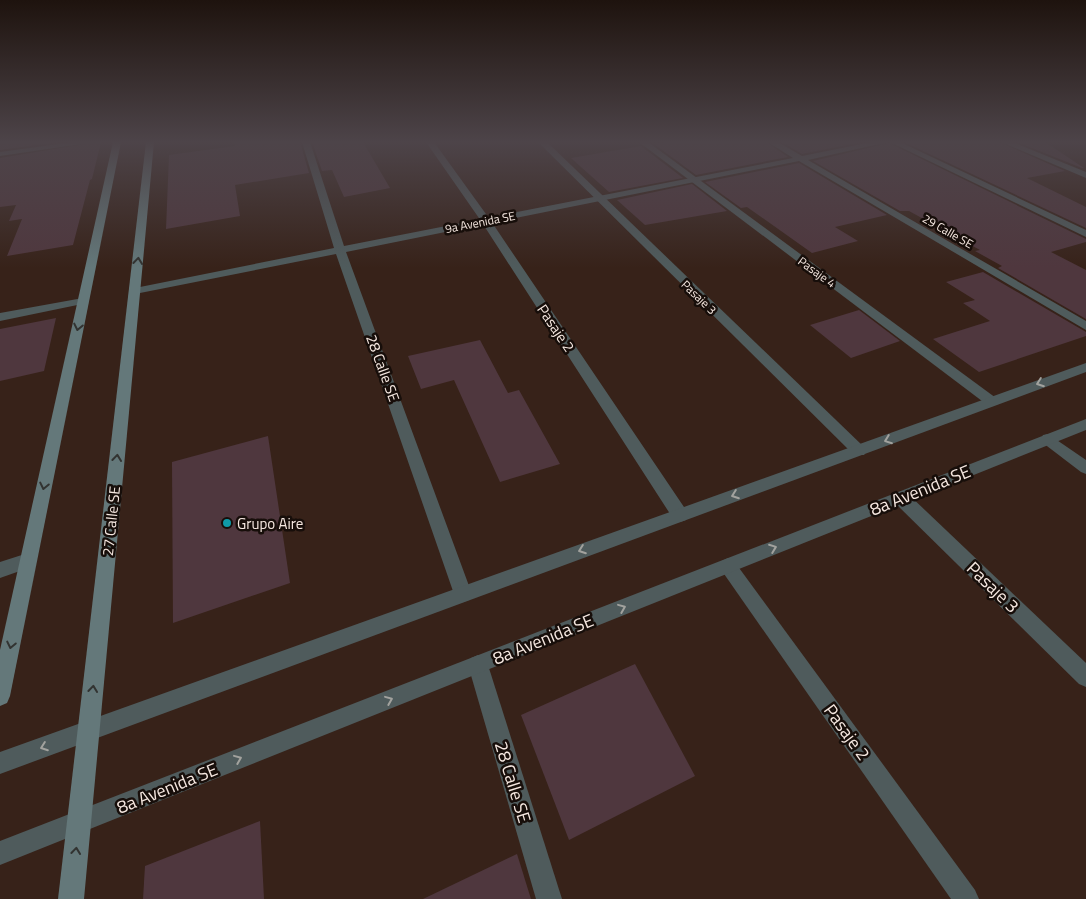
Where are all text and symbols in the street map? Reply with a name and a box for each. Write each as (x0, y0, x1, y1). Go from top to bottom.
street label: 9a Avenida SE (443, 206, 517, 238)
street label: 29 Calle SE (919, 209, 977, 253)
street label: Pasaje 4 (794, 252, 840, 292)
one-way arrow (132, 257, 143, 265)
street label: Pasaje 3 (677, 275, 721, 319)
street label: Pasaje 2 (532, 299, 580, 357)
one-way arrow (73, 322, 84, 331)
street label: 28 Calle SE (360, 331, 406, 405)
one-way arrow (1036, 377, 1045, 387)
one-way arrow (884, 434, 893, 444)
one-way arrow (112, 453, 123, 461)
street label: 8a Avenida SE (865, 457, 975, 523)
one-way arrow (39, 481, 50, 490)
street label: 27 Calle SE (96, 485, 126, 557)
one-way arrow (731, 489, 740, 499)
place label: Grupo Aire (237, 512, 303, 535)
marker: Grupo Aire (221, 517, 233, 529)
one-way arrow (578, 544, 587, 554)
one-way arrow (768, 544, 777, 554)
street label: Pasaje 3 (961, 555, 1025, 619)
one-way arrow (617, 603, 626, 614)
street label: 8a Avenida SE (488, 606, 598, 672)
one-way arrow (6, 640, 17, 649)
one-way arrow (87, 685, 98, 693)
one-way arrow (385, 695, 393, 705)
street label: Pasaje 2 (817, 698, 877, 766)
street label: 28 Calle SE (488, 738, 538, 826)
one-way arrow (41, 741, 49, 751)
street label: 8a Avenida SE (112, 755, 222, 821)
one-way arrow (234, 755, 242, 765)
one-way arrow (70, 846, 81, 854)

